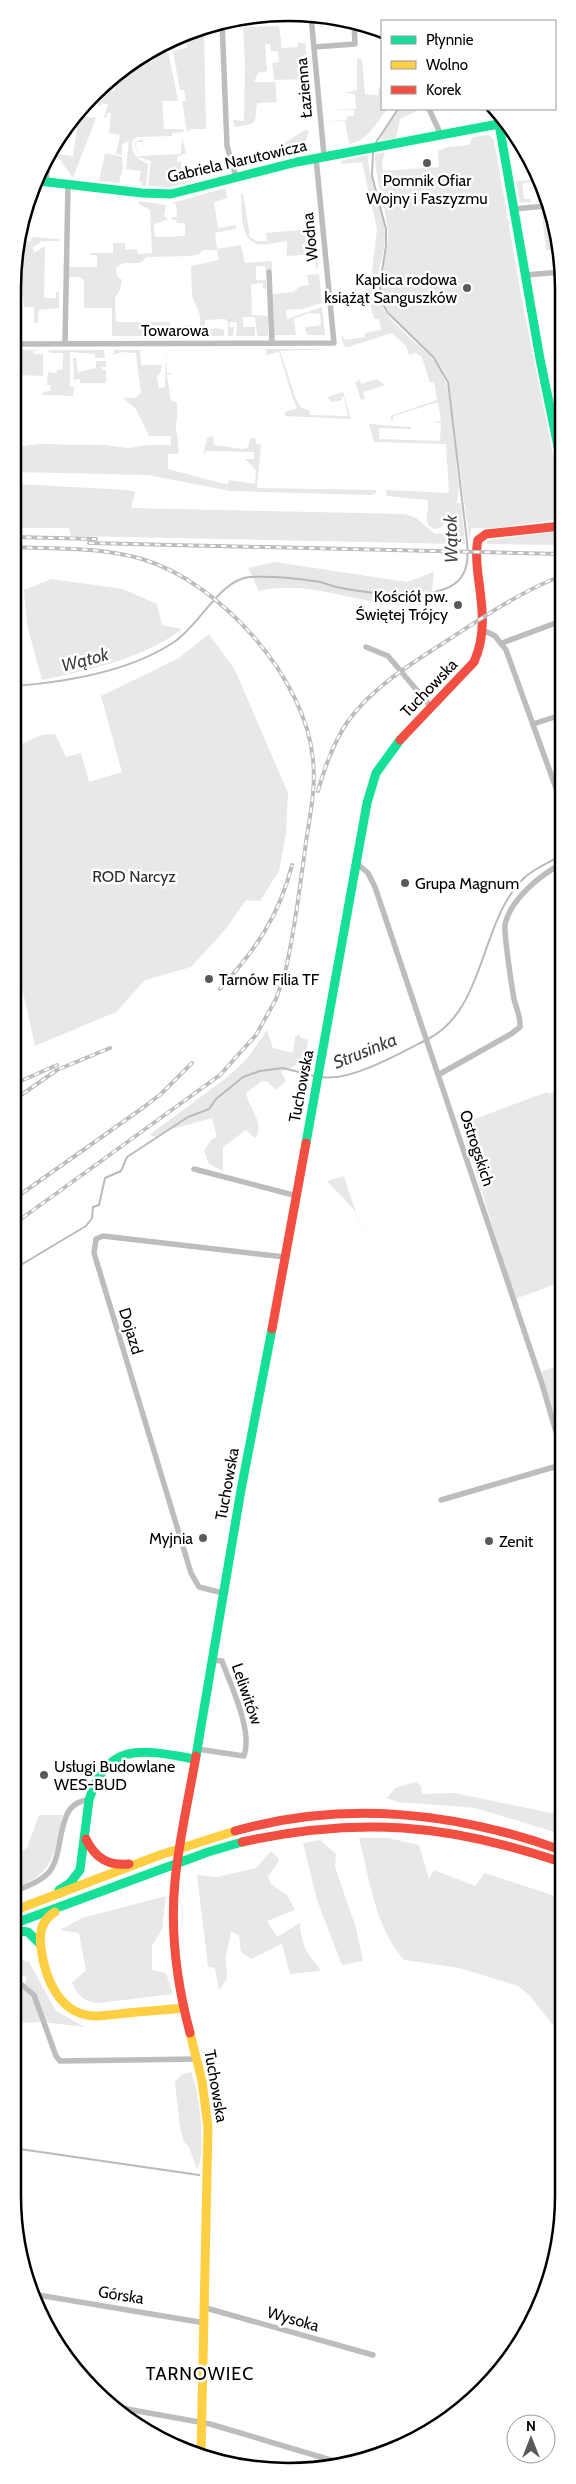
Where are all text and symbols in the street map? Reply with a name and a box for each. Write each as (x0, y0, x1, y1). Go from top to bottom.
legend (381, 20, 556, 110)
text: Płynnie (426, 31, 474, 49)
text: Wolno (426, 56, 468, 74)
street label: Łazienna (292, 57, 316, 119)
text: Korek (426, 81, 461, 99)
street label: Gabriela Narutowicza (165, 136, 309, 186)
marker: Pomnik Ofiar Wojny i Faszyzmu (421, 157, 433, 169)
place label: Pomnik Ofiar Wojny i Faszyzmu (366, 171, 488, 208)
street label: Wodna (298, 211, 322, 262)
place label: Kaplica rodowa książąt Sanguszków (324, 270, 457, 307)
marker: Kaplica rodowa książąt Sanguszków (461, 282, 473, 294)
street label: Towarowa (141, 321, 209, 340)
water label: Wątok (440, 513, 462, 563)
place label: Kościół pw. Świętej Trójcy (355, 587, 448, 624)
marker: Kościół pw. Świętej Trójcy (452, 599, 464, 611)
water label: Wątok (59, 643, 112, 677)
street label: Tuchowska (397, 655, 461, 721)
park label: ROD Narcyz (92, 867, 176, 886)
place label: Grupa Magnum (415, 874, 519, 893)
marker: Grupa Magnum (399, 877, 411, 889)
place label: Tarnów Filia TF (219, 970, 320, 989)
marker: Tarnów Filia TF (203, 973, 215, 985)
water label: Strusinka (330, 1028, 400, 1074)
street label: Tuchowska (285, 1048, 317, 1124)
street label: Ostrogskich (456, 1108, 498, 1188)
street label: Dojazd (115, 1305, 147, 1357)
street label: Tuchowska (211, 1446, 243, 1522)
place label: Myjnia (149, 1529, 193, 1548)
marker: Myjnia (197, 1532, 209, 1544)
place label: Zenit (499, 1532, 534, 1551)
marker: Zenit (483, 1535, 495, 1547)
street label: Leliwitów (228, 1661, 267, 1728)
place label: Usługi Budowlane WES-BUD (54, 1757, 175, 1794)
marker: Usługi Budowlane WES-BUD (38, 1769, 50, 1781)
street label: Tuchowska (200, 2048, 232, 2124)
street label: Górska (97, 2282, 145, 2308)
street label: Wysoka (265, 2303, 322, 2336)
district label: TARNOWIEC (146, 2363, 254, 2385)
north arrow (506, 2414, 556, 2464)
text: N (526, 2417, 536, 2435)

